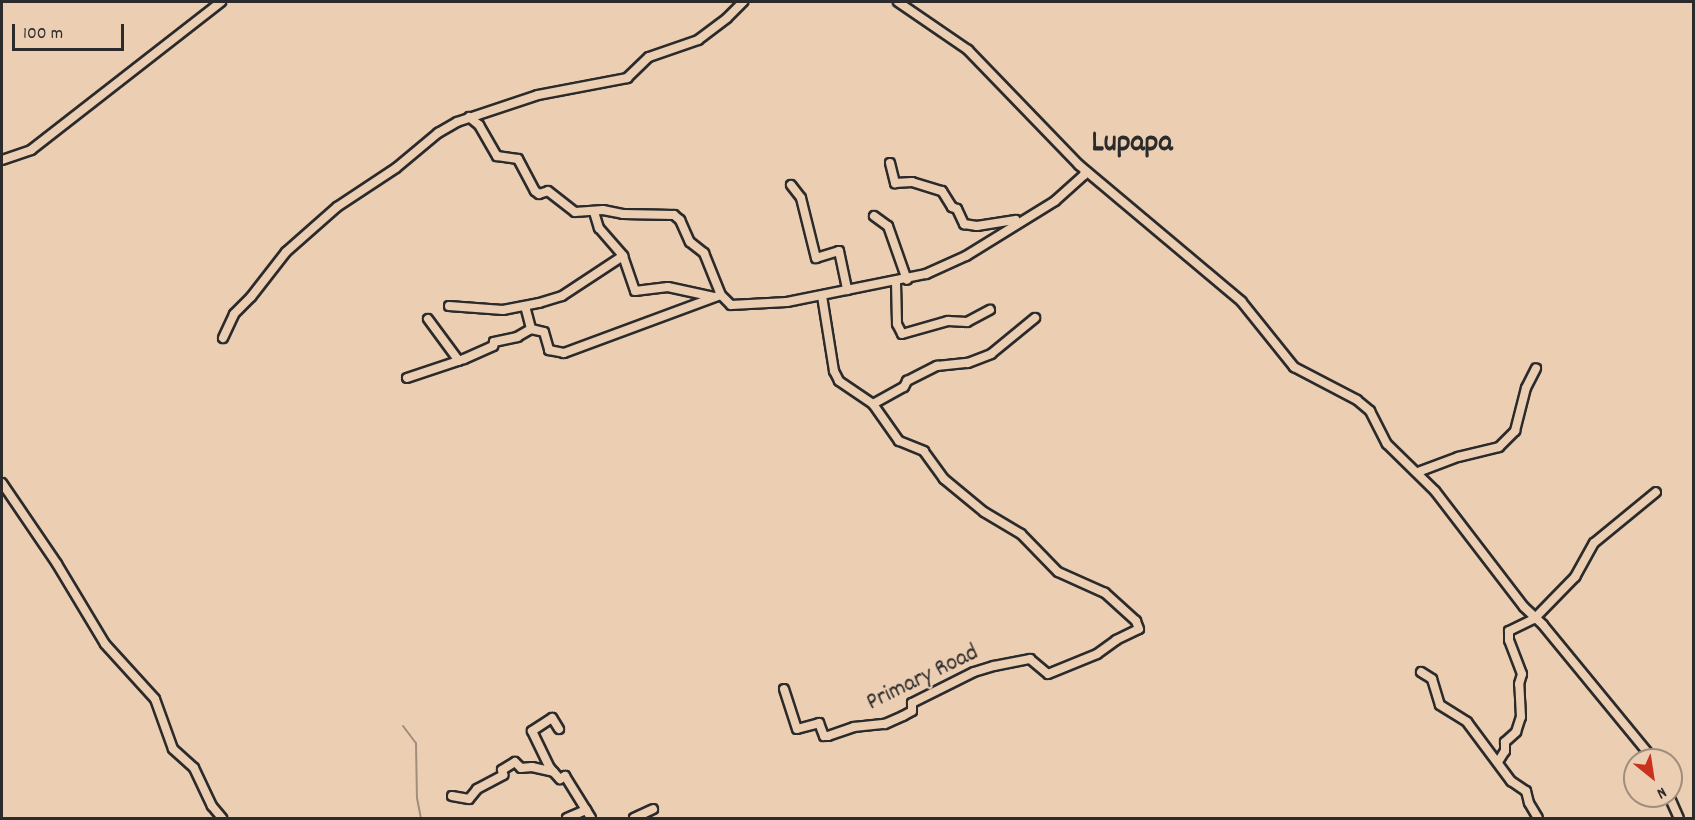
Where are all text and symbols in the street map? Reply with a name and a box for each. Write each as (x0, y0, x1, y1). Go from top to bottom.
scale bar (15, 12, 128, 50)
text: 100 m (23, 22, 63, 47)
district label: Lupapa (1092, 127, 1172, 163)
street label: Primary Road (862, 640, 984, 718)
north arrow (1623, 748, 1683, 808)
text: N (1652, 780, 1670, 804)

